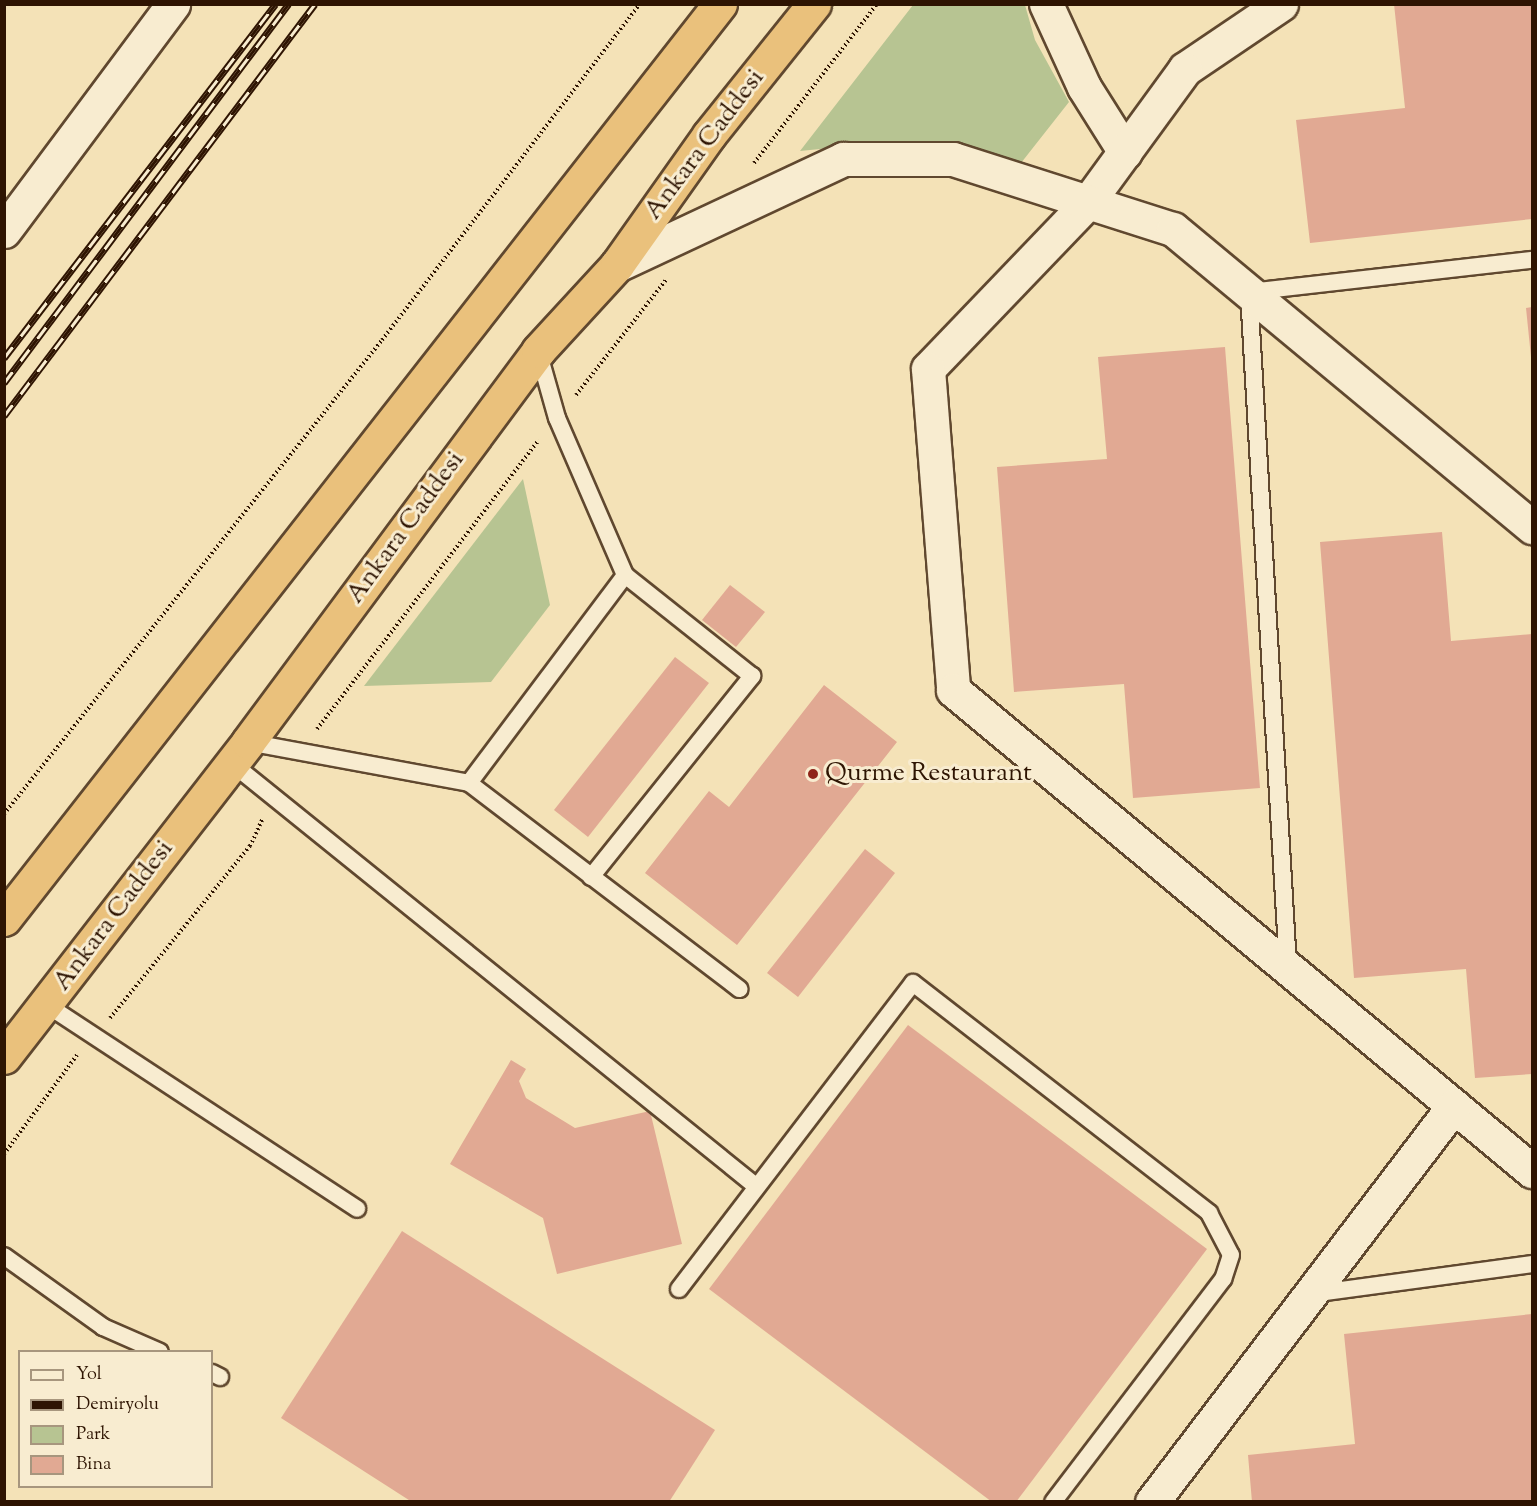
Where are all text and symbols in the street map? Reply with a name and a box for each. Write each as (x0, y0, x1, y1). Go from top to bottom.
street label: Ankara Caddesi (638, 64, 772, 226)
street label: Ankara Caddesi (340, 446, 472, 610)
place label: Qurme Restaurant (825, 758, 1032, 790)
marker: Qurme Restaurant (806, 767, 820, 781)
street label: Ankara Caddesi (47, 835, 181, 997)
legend (18, 1350, 213, 1488)
text: Yol (76, 1362, 102, 1388)
text: Demiryolu (76, 1392, 159, 1418)
text: Park (76, 1422, 110, 1448)
text: Bina (76, 1452, 111, 1478)

